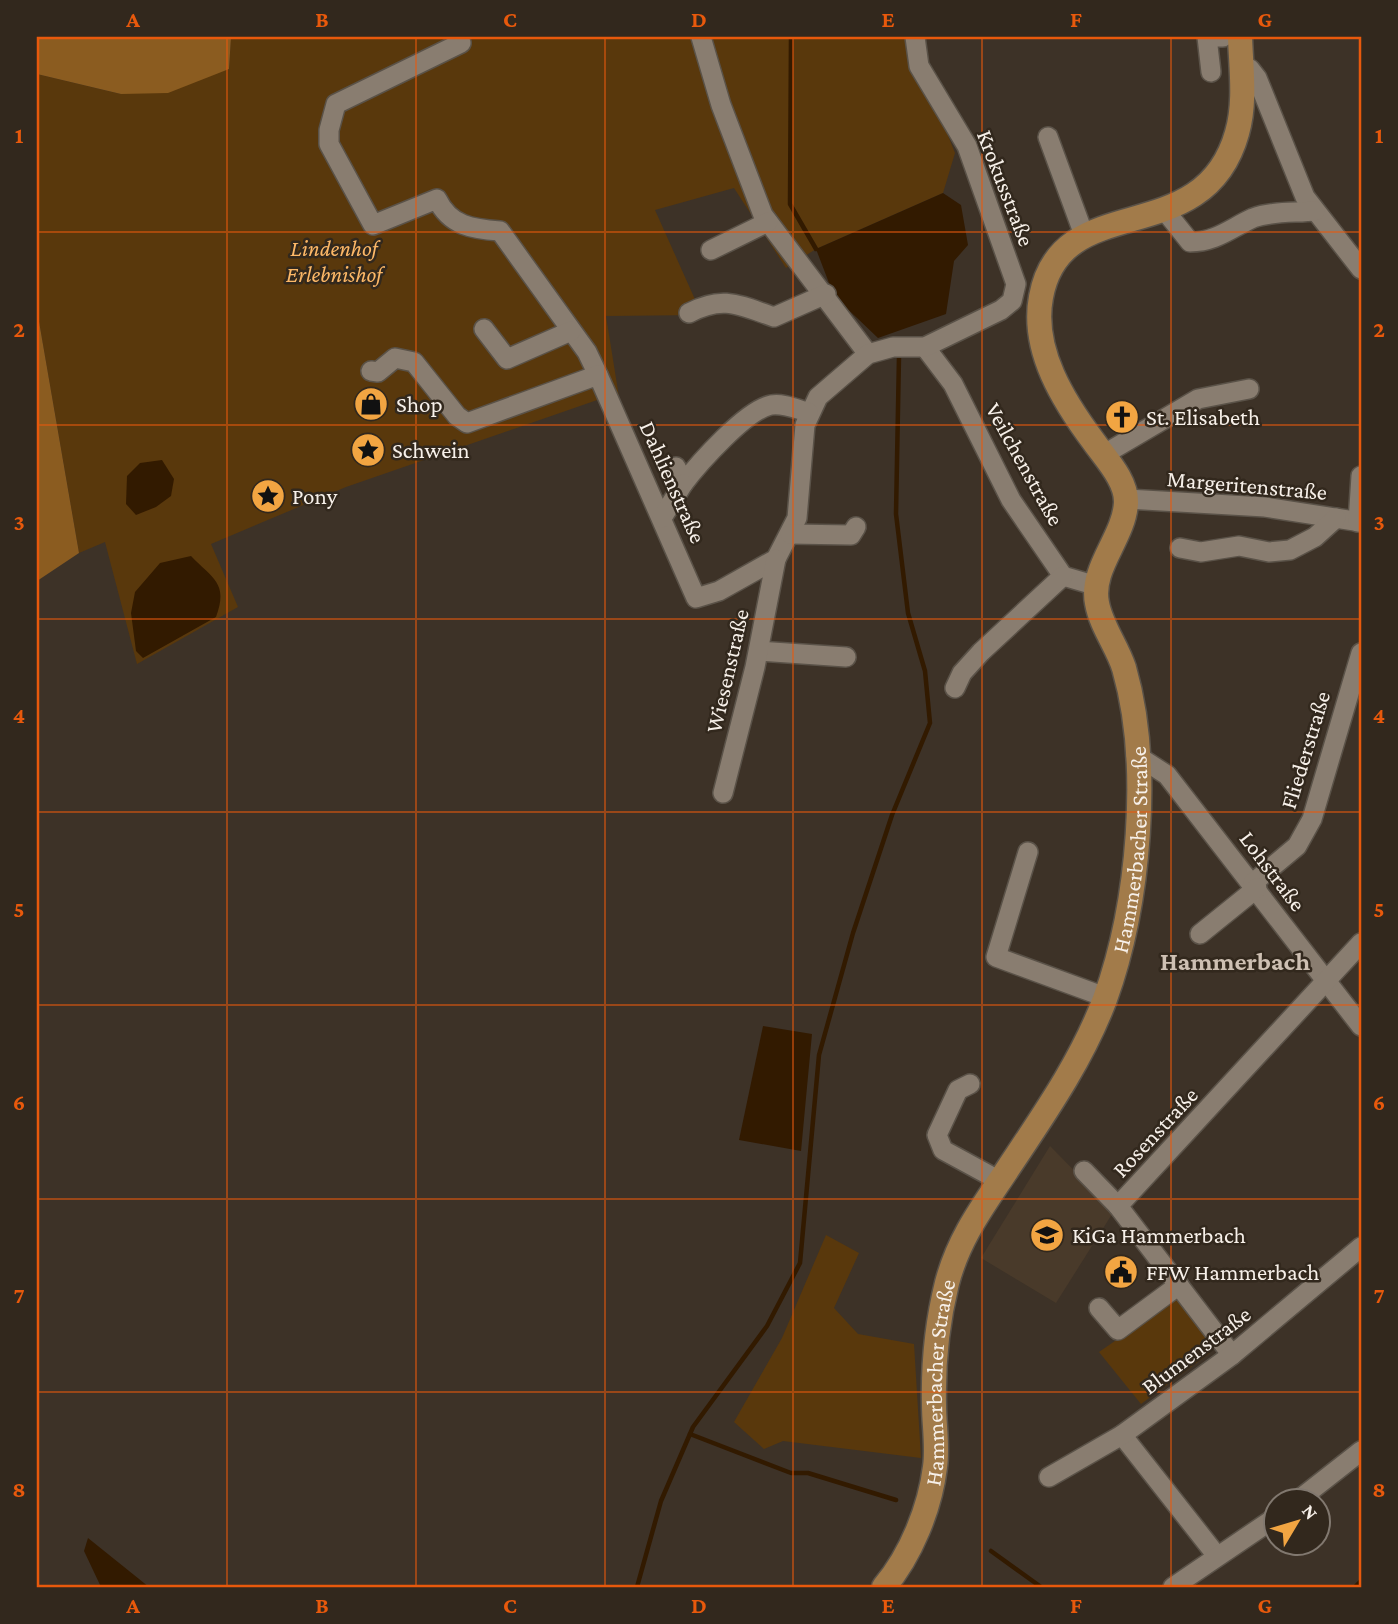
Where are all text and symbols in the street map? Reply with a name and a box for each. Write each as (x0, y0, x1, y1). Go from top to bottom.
text: A (125, 6, 140, 32)
text: B (315, 6, 329, 32)
text: C (503, 6, 517, 32)
text: D (691, 6, 707, 32)
text: E (881, 6, 895, 32)
text: F (1070, 6, 1082, 32)
text: G (1258, 6, 1273, 32)
text: 1 (15, 122, 24, 148)
text: 1 (1375, 122, 1384, 148)
street label: Krokusstraße (972, 126, 1040, 250)
park label: Lindenhof Erlebnishof (286, 235, 385, 287)
text: 2 (13, 316, 25, 342)
text: 2 (1373, 316, 1385, 342)
shop icon: Shop (352, 385, 390, 423)
place label: Shop (396, 391, 443, 417)
street label: Veilchenstraße (981, 398, 1069, 530)
church icon: St. Elisabeth (1103, 398, 1141, 436)
place label: St. Elisabeth (1146, 404, 1260, 430)
street label: Dahlienstraße (635, 417, 711, 547)
place icon: Schwein (349, 431, 387, 469)
place label: Schwein (392, 437, 470, 463)
street label: Margeritenstraße (1166, 465, 1328, 505)
place icon: Pony (249, 477, 287, 515)
place label: Pony (292, 483, 338, 509)
text: 3 (13, 509, 25, 535)
text: 3 (1373, 509, 1385, 535)
street label: Wiesenstraße (700, 607, 754, 735)
street label: Fliederstraße (1275, 688, 1335, 812)
text: 4 (13, 702, 25, 728)
text: 4 (1373, 702, 1385, 728)
street label: Hammerbacher Straße (1107, 745, 1152, 956)
street label: Lohstraße (1235, 826, 1311, 916)
text: 5 (13, 896, 25, 922)
text: 5 (1373, 896, 1385, 922)
district label: Hammerbach (1160, 947, 1310, 976)
street label: Rosenstraße (1107, 1082, 1203, 1182)
text: 6 (13, 1089, 25, 1115)
text: 6 (1373, 1089, 1385, 1115)
school or university icon: KiGa Hammerbach (1028, 1216, 1066, 1254)
place label: KiGa Hammerbach (1072, 1222, 1246, 1248)
public building icon: FFW Hammerbach (1102, 1253, 1140, 1291)
place label: FFW Hammerbach (1146, 1259, 1319, 1285)
street label: Hammerbacher Straße (919, 1276, 960, 1488)
text: 7 (13, 1282, 25, 1308)
text: 7 (1373, 1282, 1385, 1308)
street label: Blumenstraße (1136, 1301, 1256, 1399)
text: 8 (12, 1476, 26, 1502)
text: 8 (1372, 1476, 1386, 1502)
north arrow (1262, 1488, 1332, 1558)
text: N (1298, 1500, 1322, 1523)
text: A (125, 1592, 140, 1618)
text: B (315, 1592, 329, 1618)
text: C (503, 1592, 517, 1618)
text: D (691, 1592, 707, 1618)
text: E (881, 1592, 895, 1618)
text: F (1070, 1592, 1082, 1618)
text: G (1258, 1592, 1273, 1618)

